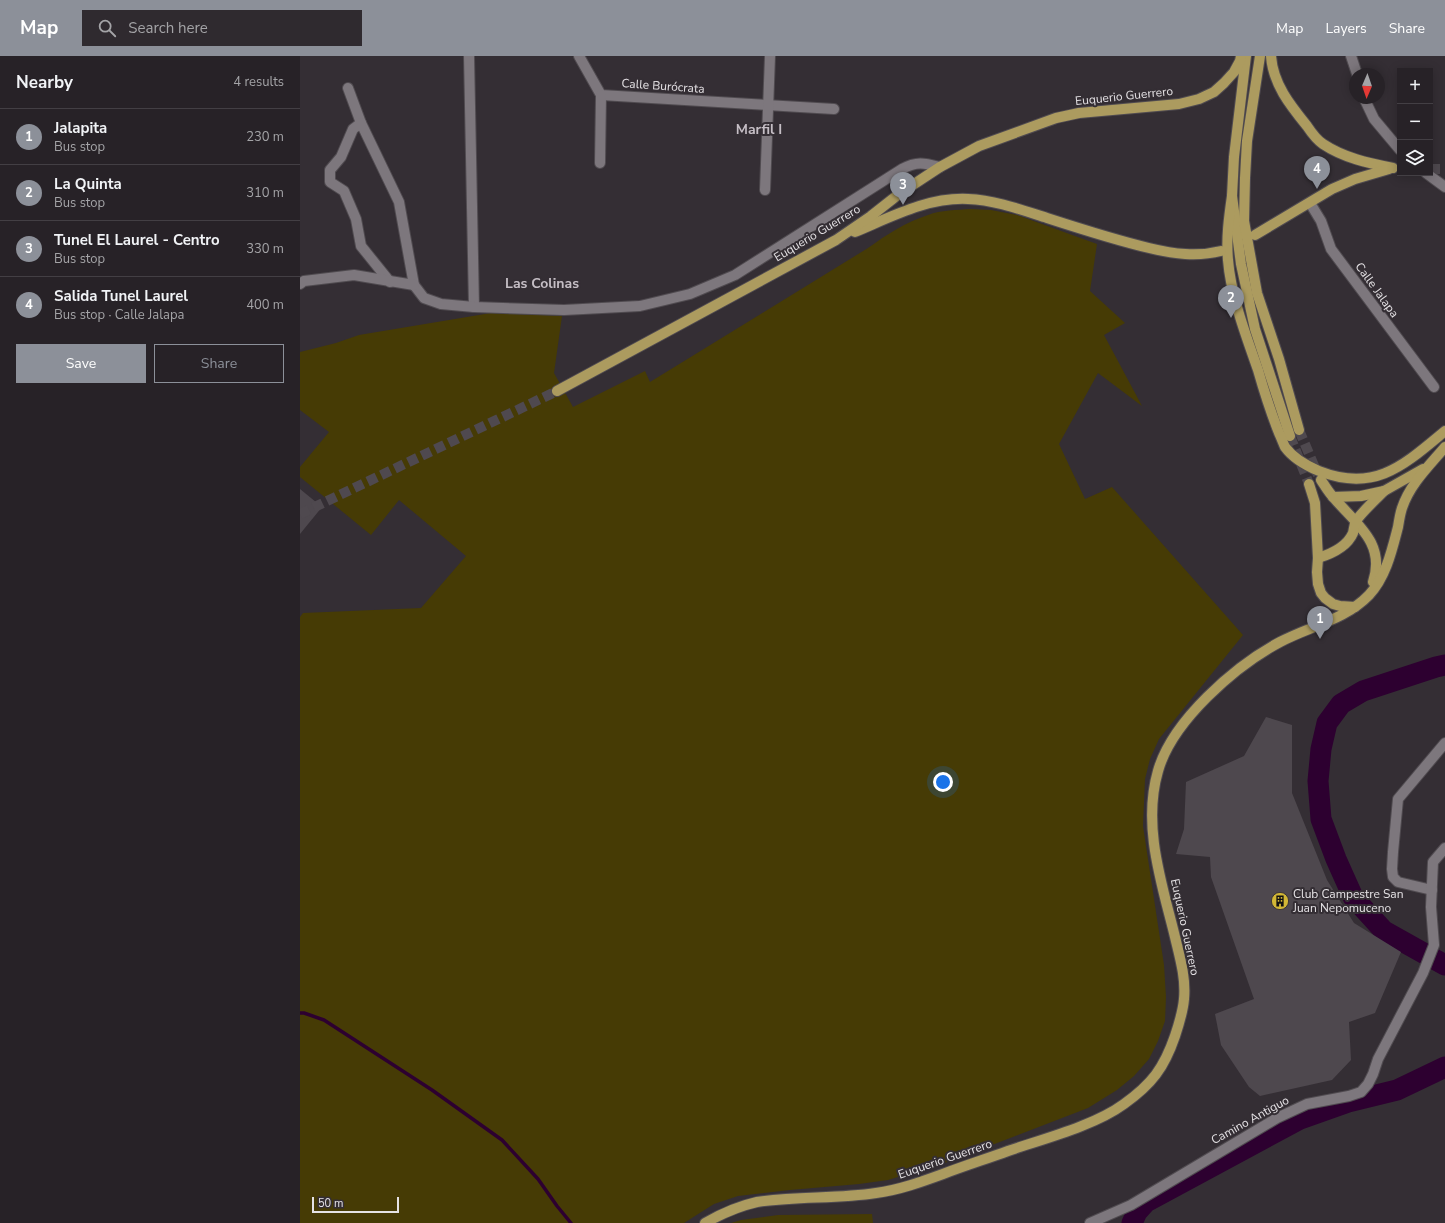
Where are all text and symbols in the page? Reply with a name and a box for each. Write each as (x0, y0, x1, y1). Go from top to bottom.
search box (82, 10, 362, 46)
text: Map (20, 15, 58, 41)
icon: search (96, 17, 118, 39)
text: Search here (128, 18, 208, 38)
text: Map (1276, 19, 1303, 38)
text: Layers (1325, 19, 1367, 38)
text: Share (1389, 19, 1425, 38)
north arrow (1349, 68, 1385, 104)
map controls (1397, 68, 1433, 176)
button: + (1397, 68, 1433, 104)
text: Nearby (16, 71, 73, 94)
text: 4 results (233, 73, 284, 91)
street label: Calle Burócrata (621, 75, 705, 97)
street label: Euquerio Guerrero (1074, 83, 1174, 109)
button: − (1397, 104, 1433, 140)
text: Jalapita (54, 118, 107, 138)
district label: Marfil I (736, 120, 782, 139)
text: 1 (25, 128, 33, 146)
text: 230 m (246, 128, 284, 146)
text: Bus stop (54, 138, 105, 156)
button: layers (1397, 140, 1433, 176)
pin: 4 (1304, 156, 1330, 189)
pin: 3 (890, 172, 916, 205)
text: La Quinta (54, 174, 122, 194)
text: 2 (25, 184, 33, 202)
text: 310 m (246, 184, 284, 202)
text: Bus stop (54, 194, 105, 212)
street label: Euquerio Guerrero (771, 201, 864, 265)
text: Tunel El Laurel - Centro (54, 230, 220, 250)
text: 3 (25, 240, 33, 258)
text: 330 m (246, 240, 284, 258)
text: Bus stop (54, 250, 105, 268)
street label: Calle Jalapa (1352, 259, 1402, 321)
district label: Las Colinas (505, 274, 579, 293)
pin: 2 (1218, 285, 1244, 318)
text: Salida Tunel Laurel (54, 286, 188, 306)
text: 4 (25, 296, 33, 314)
text: 400 m (246, 296, 284, 314)
text: Bus stop · Calle Jalapa (54, 306, 184, 324)
button: Save (16, 344, 146, 383)
button: Share (154, 344, 284, 383)
pin: 1 (1307, 606, 1333, 639)
your location (933, 772, 953, 792)
street label: Euquerio Guerrero (1167, 877, 1203, 977)
place label: Club Campestre San Juan Nepomuceno (1292, 886, 1404, 916)
building icon: Club Campestre San Juan Nepomuceno (1270, 891, 1290, 911)
street label: Camino Antiguo (1208, 1092, 1292, 1148)
street label: Euquerio Guerrero (896, 1135, 994, 1183)
scale bar (312, 1195, 399, 1214)
text: 50 m (318, 1196, 343, 1211)

